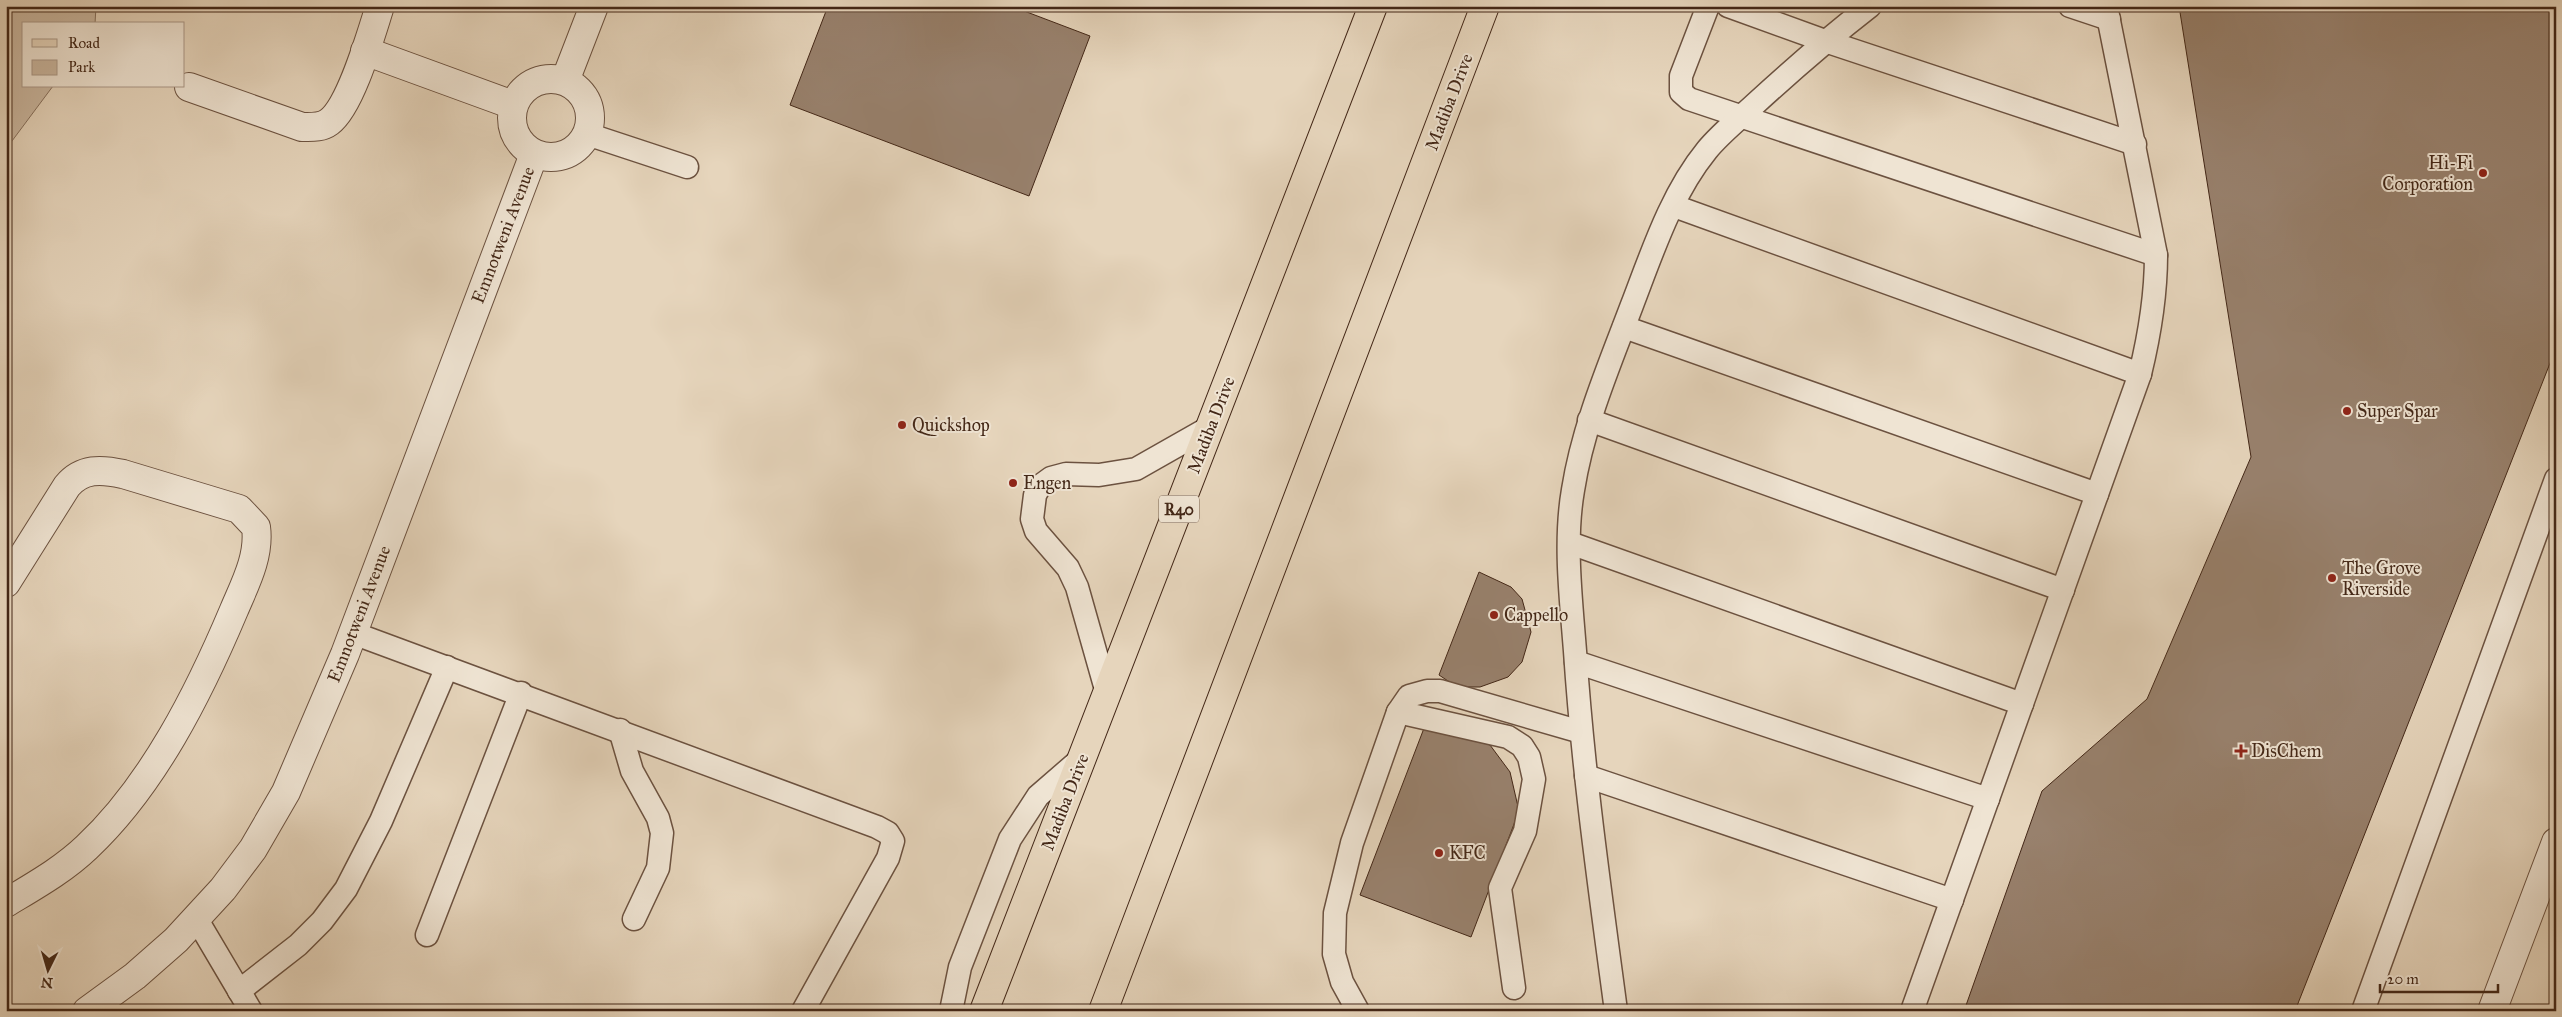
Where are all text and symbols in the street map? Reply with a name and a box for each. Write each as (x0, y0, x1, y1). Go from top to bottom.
legend (22, 22, 185, 88)
text: Road (68, 34, 100, 52)
street label: Madiba Drive (1420, 50, 1478, 154)
text: Park (68, 58, 95, 76)
place label: Hi-Fi Corporation (2382, 152, 2473, 195)
street label: Emnotweni Avenue (467, 163, 539, 307)
marker: Hi-Fi Corporation (2477, 167, 2489, 179)
street label: Madiba Drive (1182, 373, 1240, 477)
place label: Super Spar (2357, 400, 2438, 422)
marker: Super Spar (2341, 405, 2353, 417)
place label: Quickshop (912, 414, 990, 436)
marker: Quickshop (896, 419, 908, 431)
place label: Engen (1023, 472, 1072, 495)
marker: Engen (1007, 477, 1019, 489)
road number: R40 (1159, 496, 1199, 522)
street label: Emnotweni Avenue (323, 542, 395, 686)
place label: The Grove Riverside (2342, 557, 2420, 600)
marker: The Grove Riverside (2326, 572, 2338, 584)
place label: Cappello (1504, 604, 1568, 626)
marker: Cappello (1488, 609, 1500, 621)
place label: DisChem (2251, 740, 2322, 762)
marker: DisChem (2235, 745, 2247, 757)
street label: Madiba Drive (1036, 750, 1094, 854)
place label: KFC (1449, 842, 1486, 864)
marker: KFC (1433, 847, 1445, 859)
north arrow (22, 944, 72, 994)
scale bar (2380, 962, 2497, 994)
text: 20 m (2387, 970, 2419, 988)
text: N (40, 973, 54, 991)

